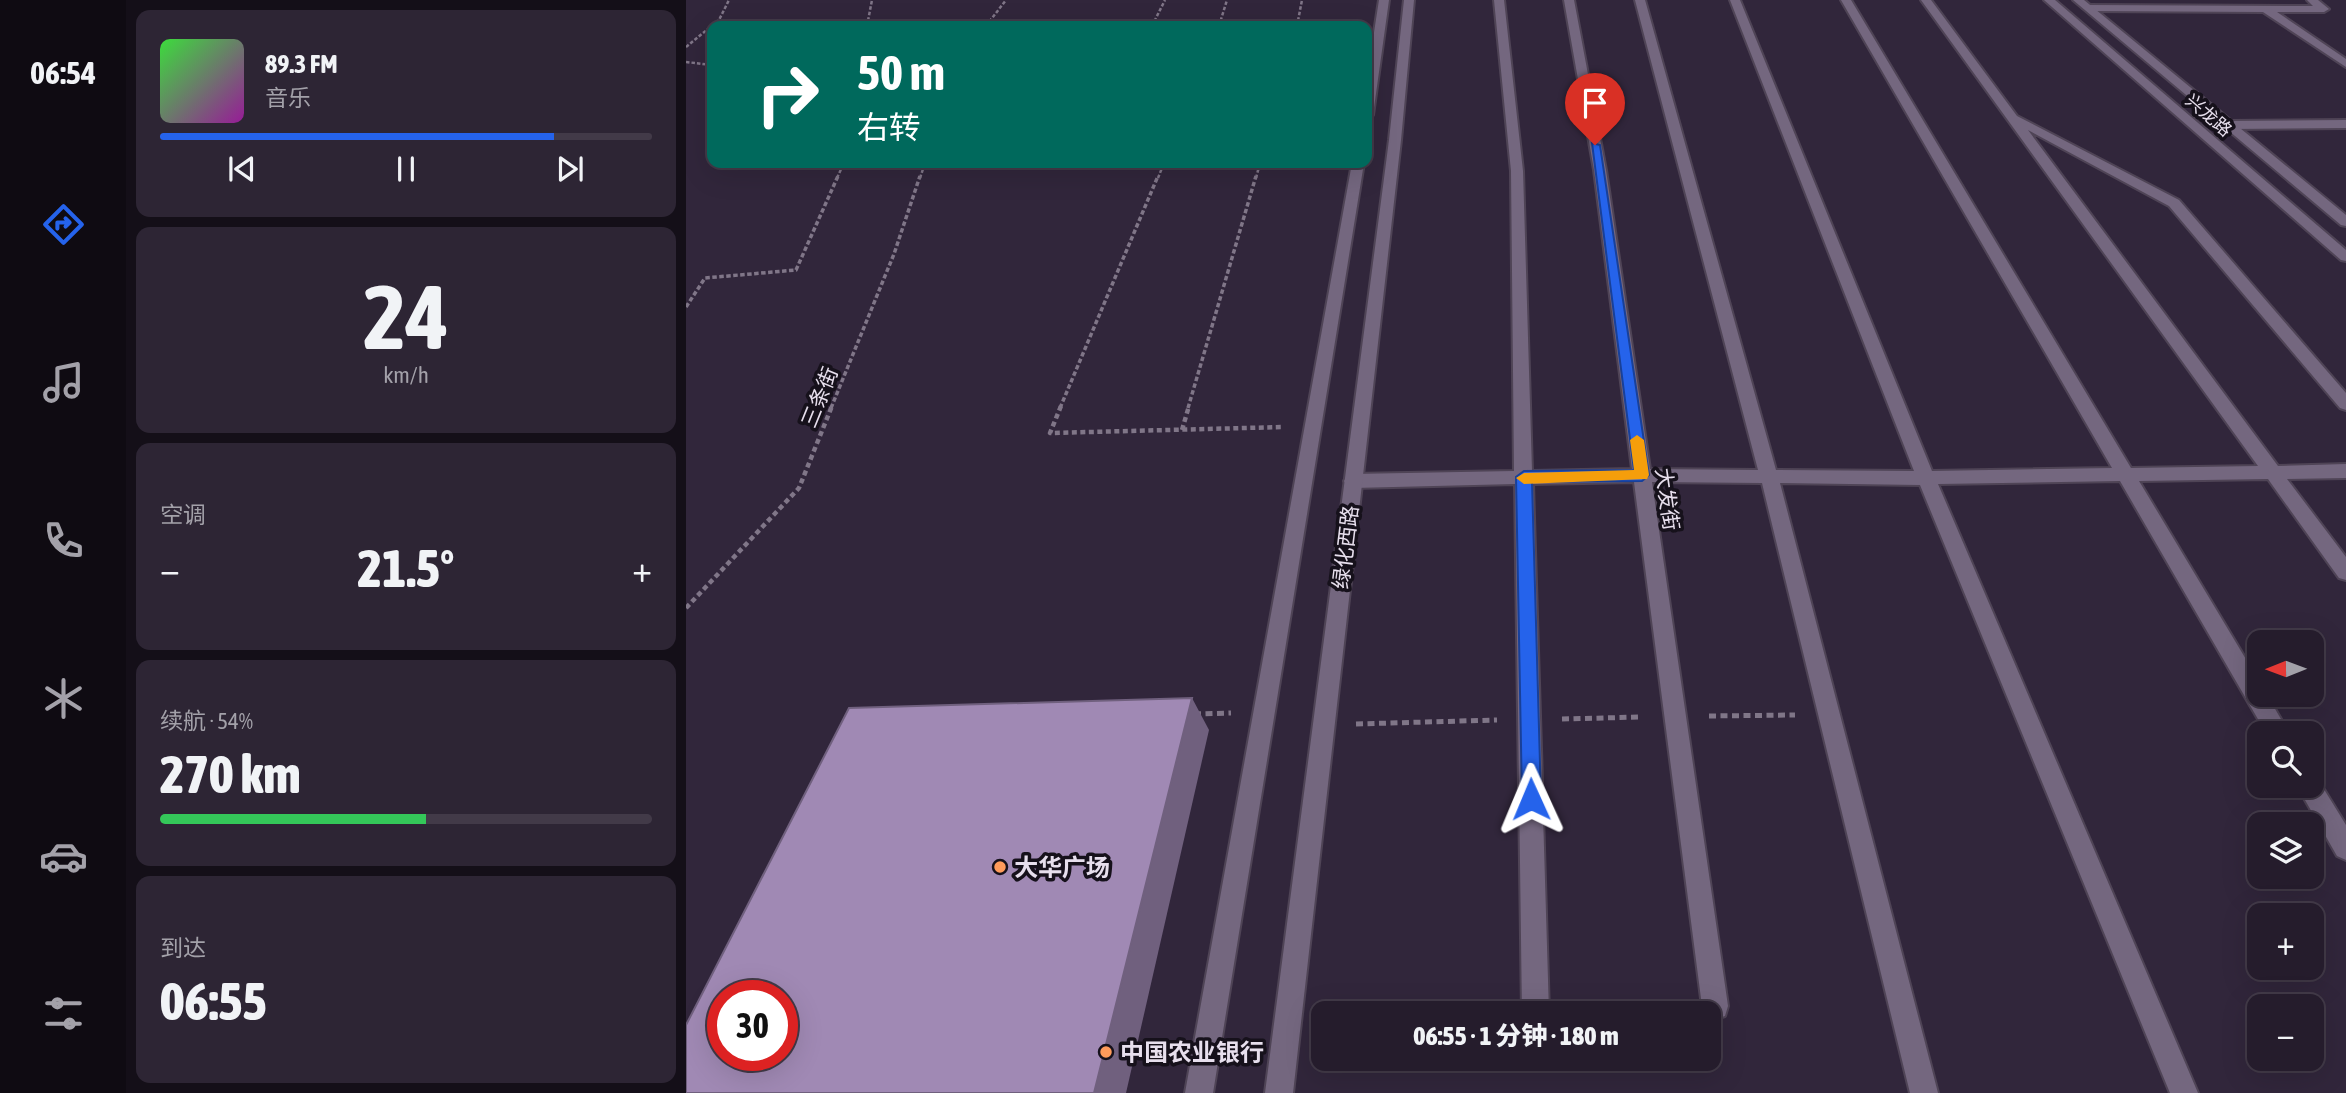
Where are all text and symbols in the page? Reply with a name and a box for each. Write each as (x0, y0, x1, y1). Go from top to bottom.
text: 50 m (857, 44, 945, 100)
text: 89.3 FM (265, 49, 338, 79)
icon: right (742, 49, 833, 140)
text: 06:54 (30, 54, 96, 91)
pin (1565, 73, 1625, 145)
icon: arrive (1576, 84, 1614, 122)
text: 音乐 (265, 85, 311, 111)
street label: 兴龙路 (2182, 89, 2236, 141)
text: 右转 (857, 109, 921, 146)
icon: previous (223, 150, 261, 188)
icon: pause (387, 150, 425, 188)
icon: next (551, 150, 589, 188)
icon: directions (39, 200, 88, 249)
text: 24 (363, 264, 449, 368)
icon: music (39, 358, 88, 407)
text: km/h (383, 362, 429, 388)
street label: 三条街 (796, 363, 842, 431)
street label: 大发街 (1652, 466, 1684, 532)
text: 空调 (160, 502, 206, 528)
street label: 绿化西路 (1328, 504, 1362, 590)
icon: phone (39, 516, 88, 565)
text: 21.5° (358, 538, 454, 598)
text: − (160, 547, 180, 590)
text: + (632, 547, 652, 590)
north arrow (2247, 630, 2324, 707)
map controls (2247, 630, 2324, 1071)
icon: climate (39, 674, 88, 723)
text: 续航 · 54% (160, 708, 253, 734)
button: search (2247, 721, 2324, 798)
text: 270 km (160, 744, 301, 804)
position arrow (1494, 762, 1568, 836)
button: layers (2247, 812, 2324, 889)
icon: car (39, 832, 88, 881)
place label: 大华广场 (1014, 854, 1110, 881)
marker: 大华广场 (992, 859, 1008, 875)
button: + (2247, 903, 2324, 980)
text: 到达 (160, 935, 206, 961)
text: 06:55 (160, 971, 267, 1031)
speed limit sign: 30 (707, 980, 798, 1071)
icon: filters (39, 989, 88, 1038)
button: − (2247, 994, 2324, 1071)
text: 06:55 · 1 分钟 · 180 m (1413, 1021, 1619, 1051)
place label: 中国农业银行 (1120, 1039, 1264, 1066)
marker: 中国农业银行 (1098, 1044, 1114, 1060)

